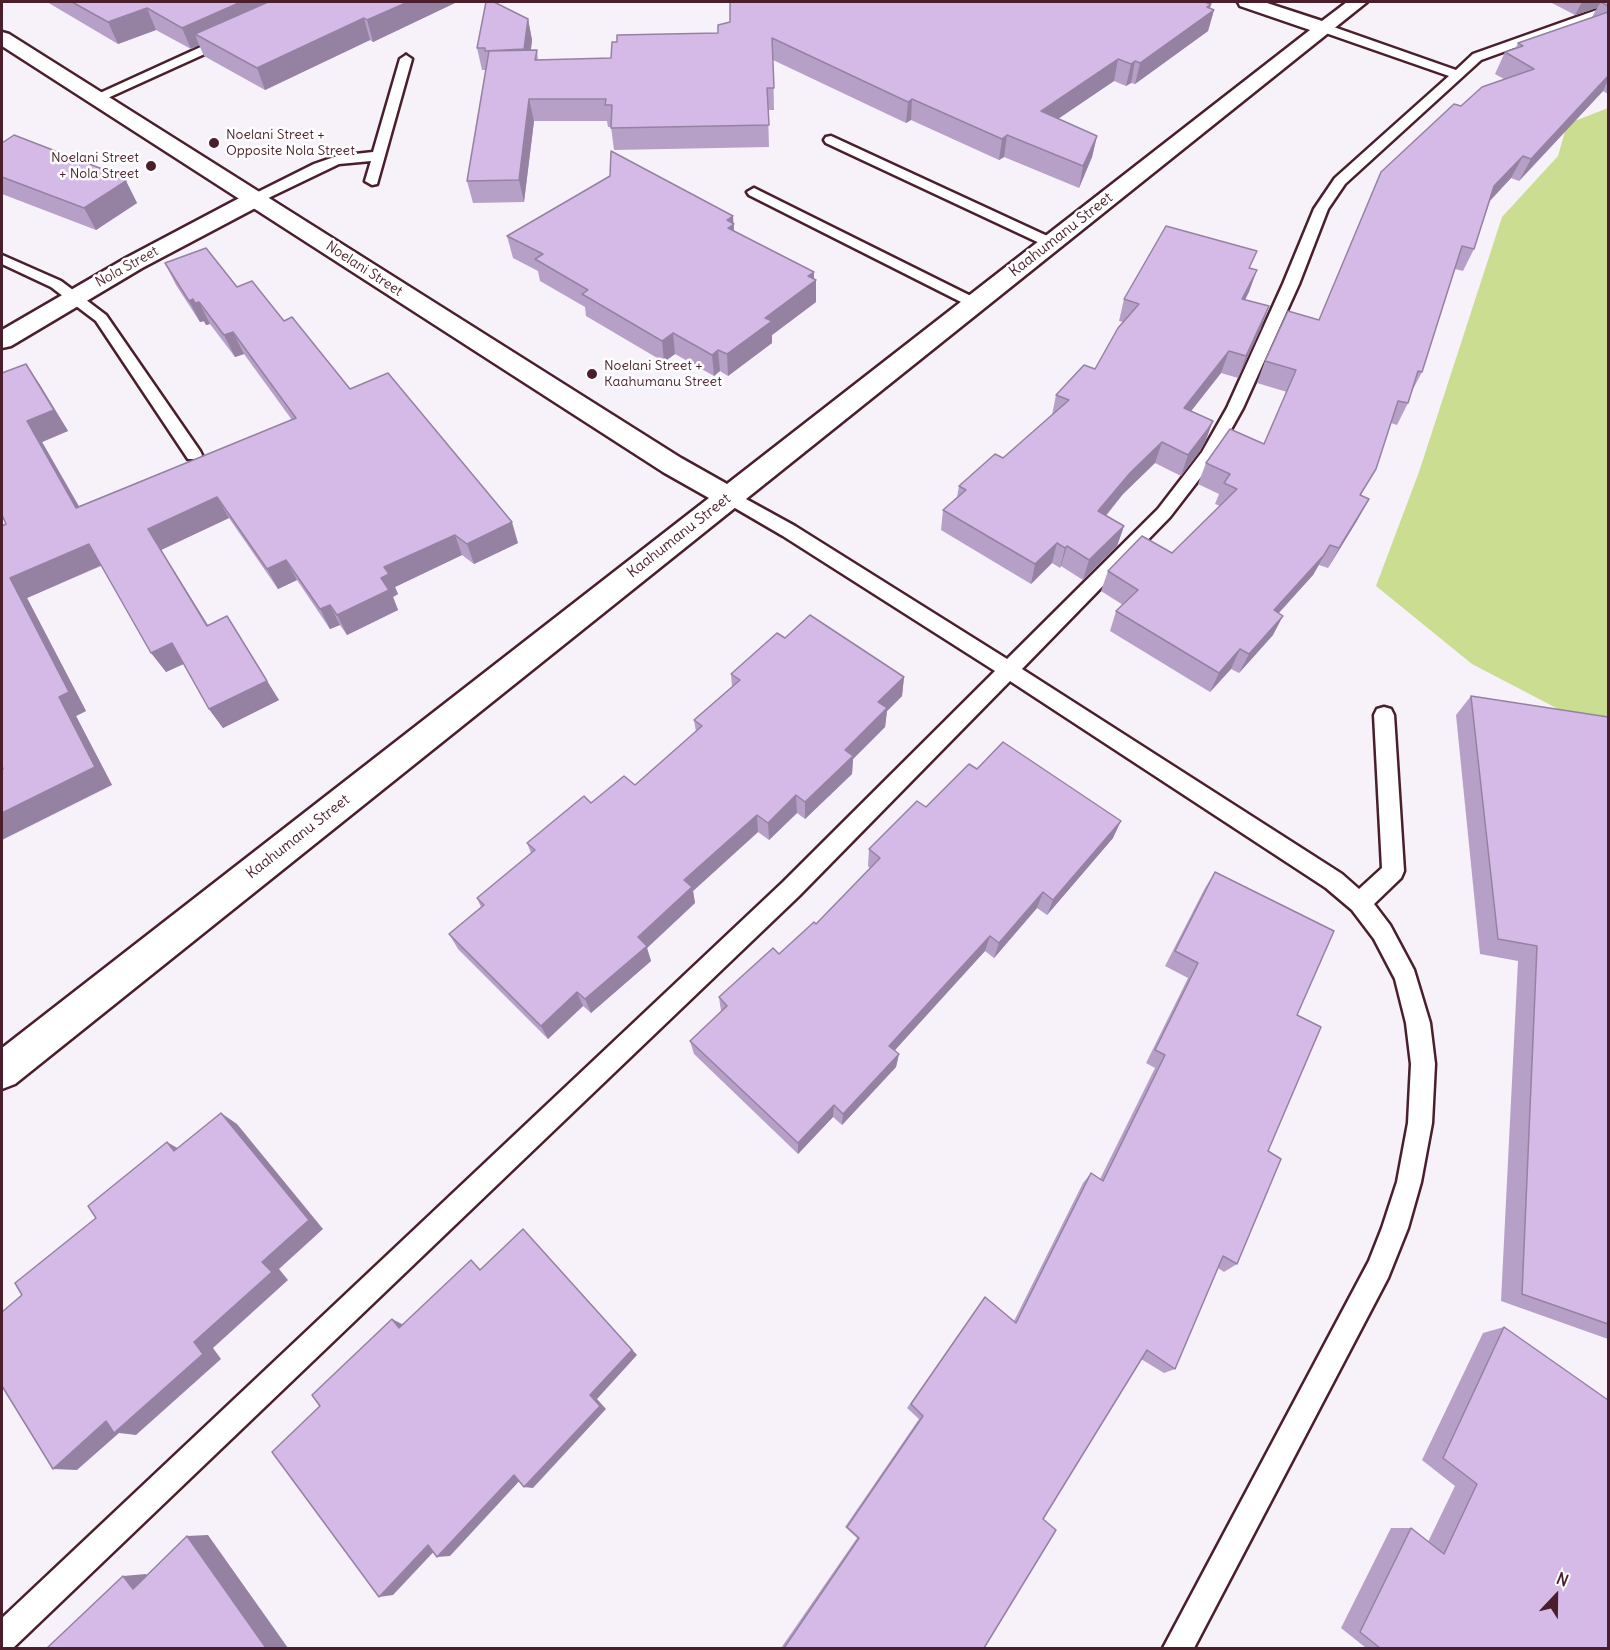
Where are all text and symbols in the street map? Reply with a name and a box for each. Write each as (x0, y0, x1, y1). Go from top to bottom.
place label: Noelani Street + Opposite Nola Street (226, 127, 355, 160)
marker: Noelani Street + Opposite Nola Street (207, 136, 221, 150)
place label: Noelani Street + Nola Street (51, 150, 139, 182)
marker: Noelani Street + Nola Street (144, 159, 158, 173)
street label: Kaahumanu Street (1006, 189, 1116, 281)
street label: Noelani Street (323, 238, 405, 300)
street label: Nola Street (93, 243, 161, 291)
place label: Noelani Street + Kaahumanu Street (604, 358, 722, 390)
marker: Noelani Street + Kaahumanu Street (585, 367, 599, 381)
street label: Kaahumanu Street (624, 490, 734, 582)
street label: Kaahumanu Street (243, 791, 353, 883)
north arrow (1526, 1566, 1586, 1626)
text: N (1554, 1568, 1572, 1591)

